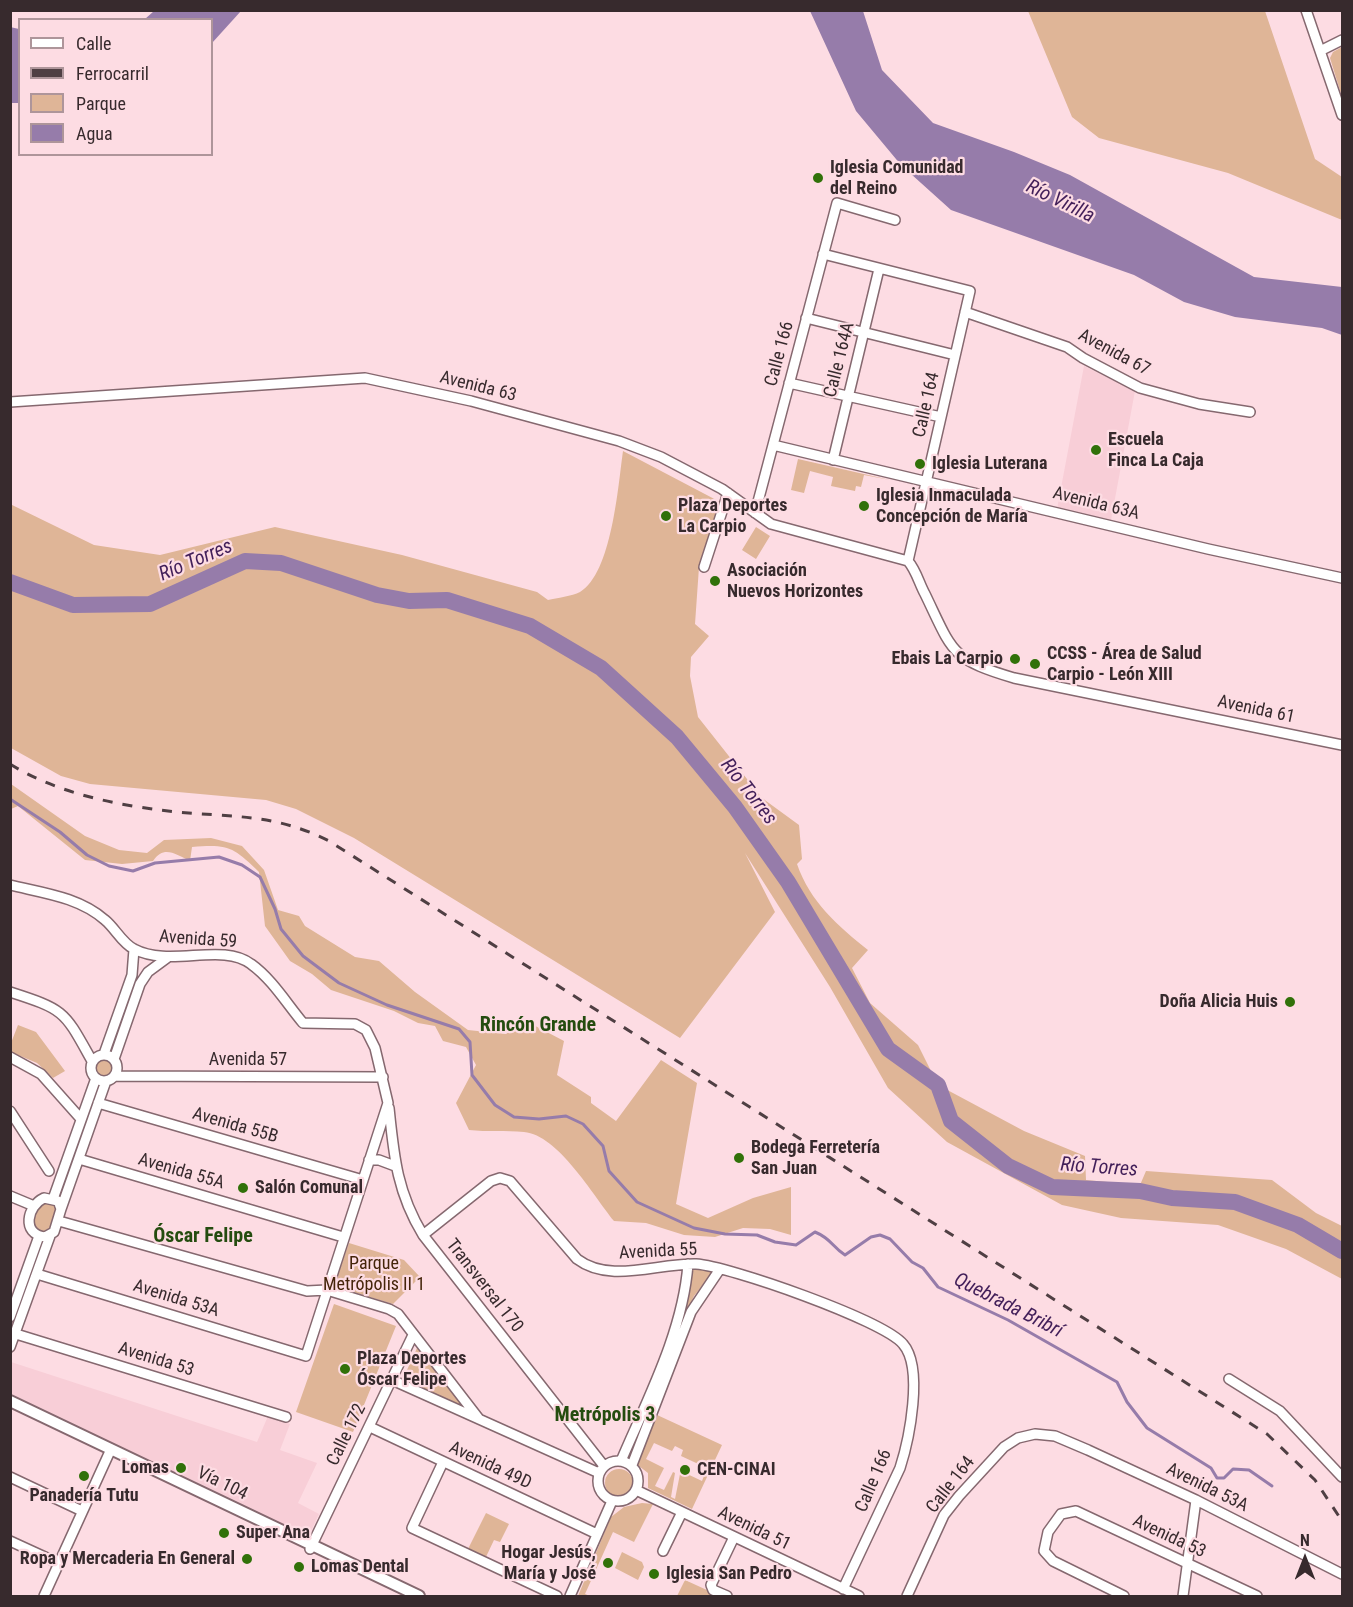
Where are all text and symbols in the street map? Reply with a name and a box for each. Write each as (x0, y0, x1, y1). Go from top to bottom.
legend (18, 18, 213, 156)
text: Calle (76, 33, 112, 54)
text: Ferrocarril (76, 63, 149, 84)
text: Parque (76, 93, 126, 114)
text: Agua (76, 123, 113, 144)
place label: Iglesia Comunidad del Reino (830, 157, 964, 200)
marker: Iglesia Comunidad del Reino (811, 171, 825, 185)
water label: Río Virilla (1022, 175, 1098, 229)
street label: Calle 166 (761, 319, 799, 389)
street label: Calle 164A (820, 320, 860, 400)
street label: Avenida 67 (1074, 325, 1154, 381)
street label: Avenida 63 (437, 367, 519, 407)
street label: Calle 164 (909, 370, 945, 440)
place label: Escuela Finca La Caja (1108, 429, 1204, 472)
marker: Escuela Finca La Caja (1089, 443, 1103, 457)
place label: Iglesia Luterana (932, 453, 1047, 475)
marker: Iglesia Luterana (913, 457, 927, 471)
street label: Avenida 63A (1050, 483, 1142, 525)
place label: Iglesia Inmaculada Concepción de María (876, 485, 1028, 528)
place label: Plaza Deportes La Carpio (678, 495, 787, 538)
marker: Iglesia Inmaculada Concepción de María (857, 499, 871, 513)
marker: Plaza Deportes La Carpio (659, 509, 673, 523)
water label: Río Torres (156, 535, 236, 587)
place label: Asociación Nuevos Horizontes (727, 560, 863, 602)
marker: Asociación Nuevos Horizontes (708, 574, 722, 588)
place label: CCSS - Área de Salud Carpio - León XIII (1047, 643, 1202, 686)
place label: Ebais La Carpio (892, 648, 1003, 670)
marker: Ebais La Carpio (1008, 652, 1022, 666)
marker: CCSS - Área de Salud Carpio - León XIII (1028, 657, 1042, 671)
street label: Avenida 61 (1215, 691, 1297, 729)
water label: Río Torres (715, 754, 781, 830)
street label: Avenida 59 (158, 926, 238, 954)
place label: Doña Alicia Huis (1160, 991, 1278, 1013)
marker: Doña Alicia Huis (1283, 995, 1297, 1009)
district label: Rincón Grande (480, 1014, 596, 1038)
street label: Avenida 57 (209, 1049, 287, 1071)
street label: Avenida 55B (190, 1103, 280, 1149)
place label: Bodega Ferretería San Juan (751, 1137, 880, 1180)
street label: Avenida 55A (135, 1149, 227, 1195)
marker: Bodega Ferretería San Juan (732, 1151, 746, 1165)
water label: Río Torres (1059, 1153, 1139, 1183)
place label: Salón Comunal (255, 1177, 363, 1199)
marker: Salón Comunal (236, 1181, 250, 1195)
district label: Óscar Felipe (153, 1225, 253, 1249)
street label: Transversal 170 (441, 1235, 527, 1337)
street label: Avenida 55 (618, 1239, 698, 1265)
park label: Parque Metrópolis II 1 (323, 1253, 425, 1296)
water label: Quebrada Bribrí (950, 1268, 1066, 1344)
street label: Avenida 53A (130, 1276, 222, 1322)
street label: Avenida 53 (115, 1338, 197, 1382)
place label: Plaza Deportes Óscar Felipe (357, 1348, 466, 1390)
marker: Plaza Deportes Óscar Felipe (338, 1362, 352, 1376)
street label: Calle 172 (323, 1400, 371, 1470)
district label: Metrópolis 3 (555, 1404, 655, 1428)
street label: Avenida 49D (445, 1438, 535, 1494)
street label: Calle 166 (851, 1446, 897, 1516)
street label: Calle 164 (922, 1452, 980, 1518)
place label: Lomas (121, 1457, 169, 1479)
place label: CEN-CINAI (697, 1459, 776, 1481)
street label: Avenida 53A (1162, 1459, 1252, 1517)
marker: Lomas (174, 1461, 188, 1475)
street label: Vía 104 (193, 1463, 251, 1505)
marker: CEN-CINAI (678, 1463, 692, 1477)
marker: Panadería Tutu (77, 1469, 91, 1483)
place label: Panadería Tutu (29, 1485, 139, 1507)
street label: Avenida 51 (714, 1502, 794, 1556)
street label: Avenida 53 (1129, 1511, 1209, 1563)
place label: Super Ana (236, 1522, 310, 1544)
marker: Super Ana (217, 1526, 231, 1540)
north arrow (1275, 1529, 1335, 1589)
text: N (1300, 1531, 1310, 1550)
place label: Hogar Jesús, María y José (501, 1542, 596, 1584)
place label: Ropa y Mercaderia En General (20, 1548, 235, 1570)
marker: Ropa y Mercaderia En General (240, 1552, 254, 1566)
place label: Lomas Dental (311, 1556, 409, 1578)
marker: Hogar Jesús, María y José (601, 1556, 615, 1570)
marker: Lomas Dental (292, 1560, 306, 1574)
place label: Iglesia San Pedro (666, 1563, 792, 1585)
marker: Iglesia San Pedro (647, 1567, 661, 1581)

